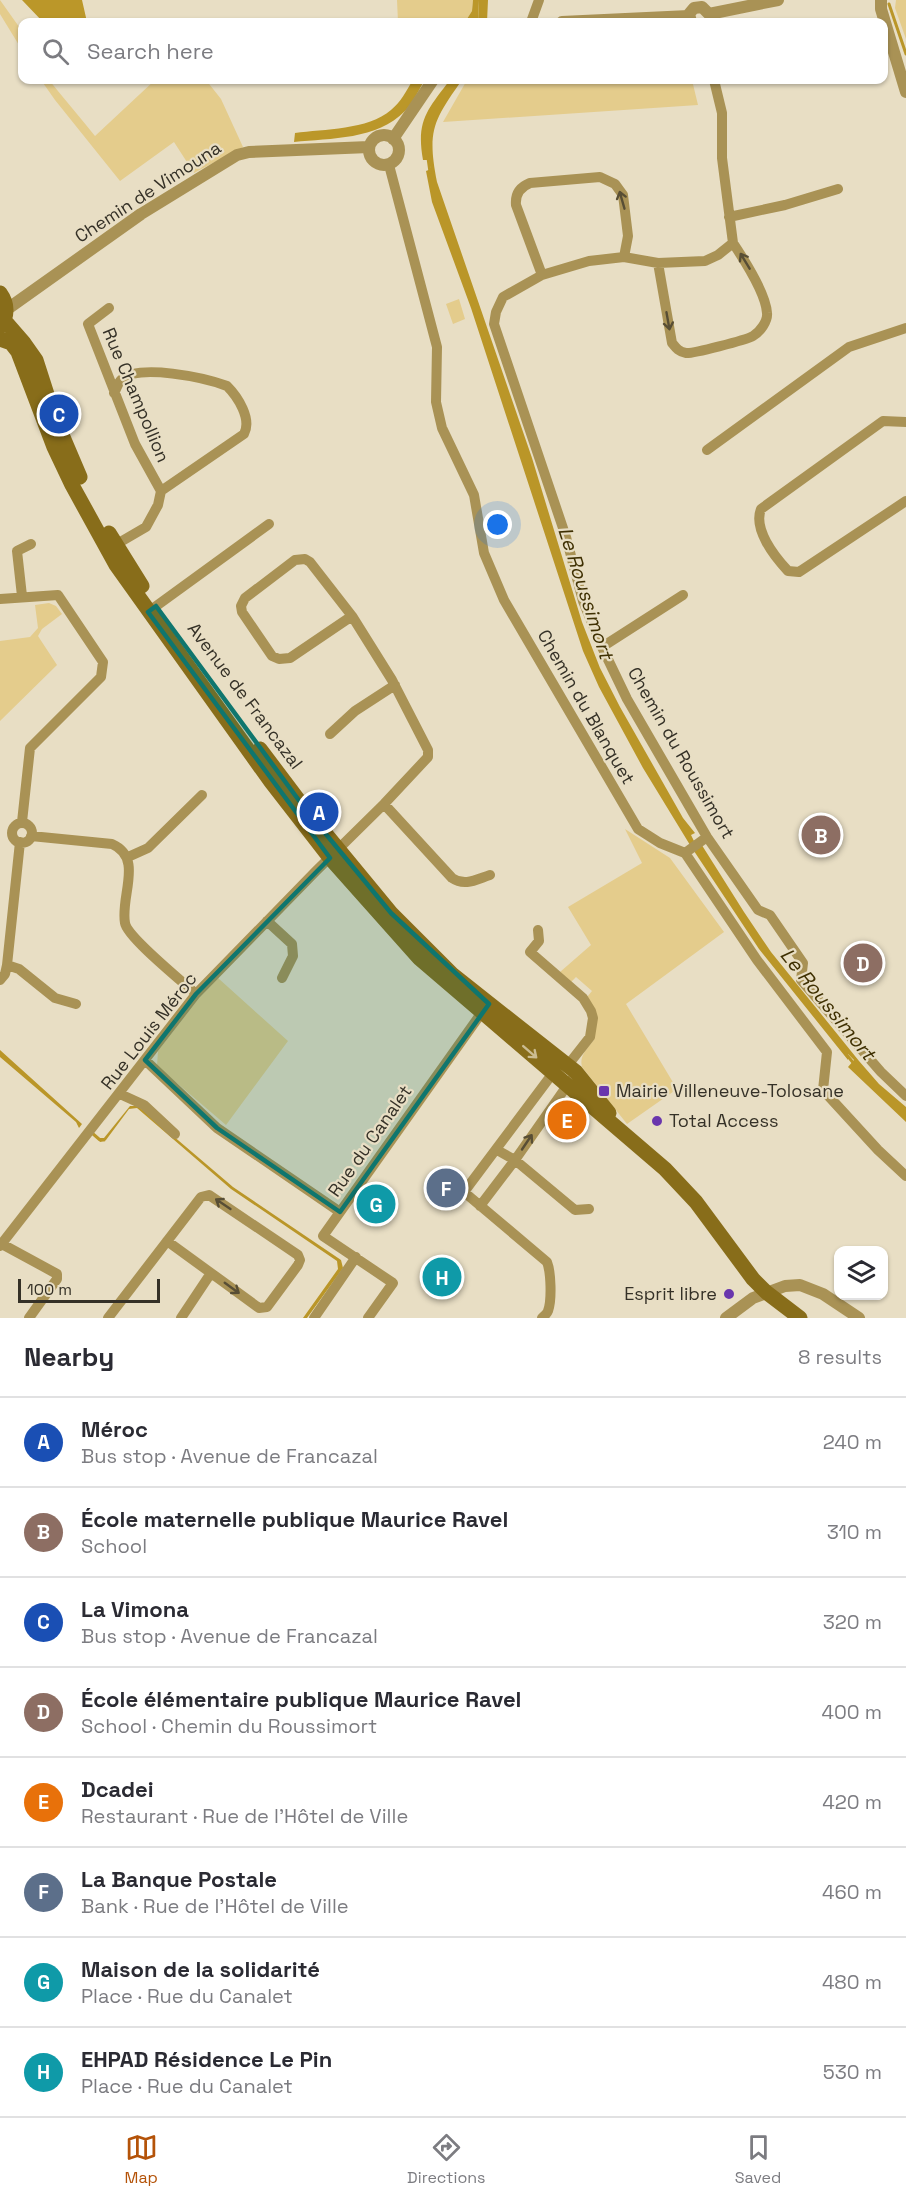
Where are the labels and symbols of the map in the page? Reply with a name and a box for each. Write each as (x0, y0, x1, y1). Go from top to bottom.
street label: Chemin de Vimouna (70, 136, 225, 248)
one-way arrow (616, 190, 627, 209)
one-way arrow (739, 253, 751, 270)
one-way arrow (663, 310, 674, 330)
street label: Rue Champollion (98, 324, 175, 466)
pin: C (40, 392, 78, 436)
your location (483, 510, 512, 539)
water label: Le Roussimort (552, 524, 620, 664)
street label: Avenue de Francazal (183, 618, 308, 774)
street label: Chemin du Blanquet (533, 625, 640, 788)
street label: Chemin du Roussimort (623, 663, 740, 843)
pin: A (300, 790, 338, 834)
pin: B (802, 812, 840, 858)
pin: D (844, 940, 882, 986)
water label: Le Roussimort (775, 942, 882, 1067)
street label: Rue Louis Méroc (96, 967, 202, 1094)
one-way arrow (522, 1046, 538, 1059)
place label: Mairie Villeneuve-Tolosane (616, 1079, 844, 1102)
street label: Rue du Canalet (323, 1080, 417, 1201)
marker: Mairie Villeneuve-Tolosane (597, 1084, 611, 1098)
pin: E (548, 1098, 586, 1142)
place label: Total Access (669, 1109, 778, 1132)
marker: Total Access (650, 1114, 664, 1128)
one-way arrow (521, 1135, 533, 1151)
pin: F (426, 1166, 466, 1210)
pin: G (356, 1182, 395, 1226)
one-way arrow (215, 1198, 232, 1210)
pin: H (422, 1254, 462, 1300)
scale bar (18, 1276, 160, 1304)
one-way arrow (223, 1282, 239, 1294)
place label: Esprit libre (624, 1282, 717, 1305)
marker: Esprit libre (722, 1287, 736, 1301)

